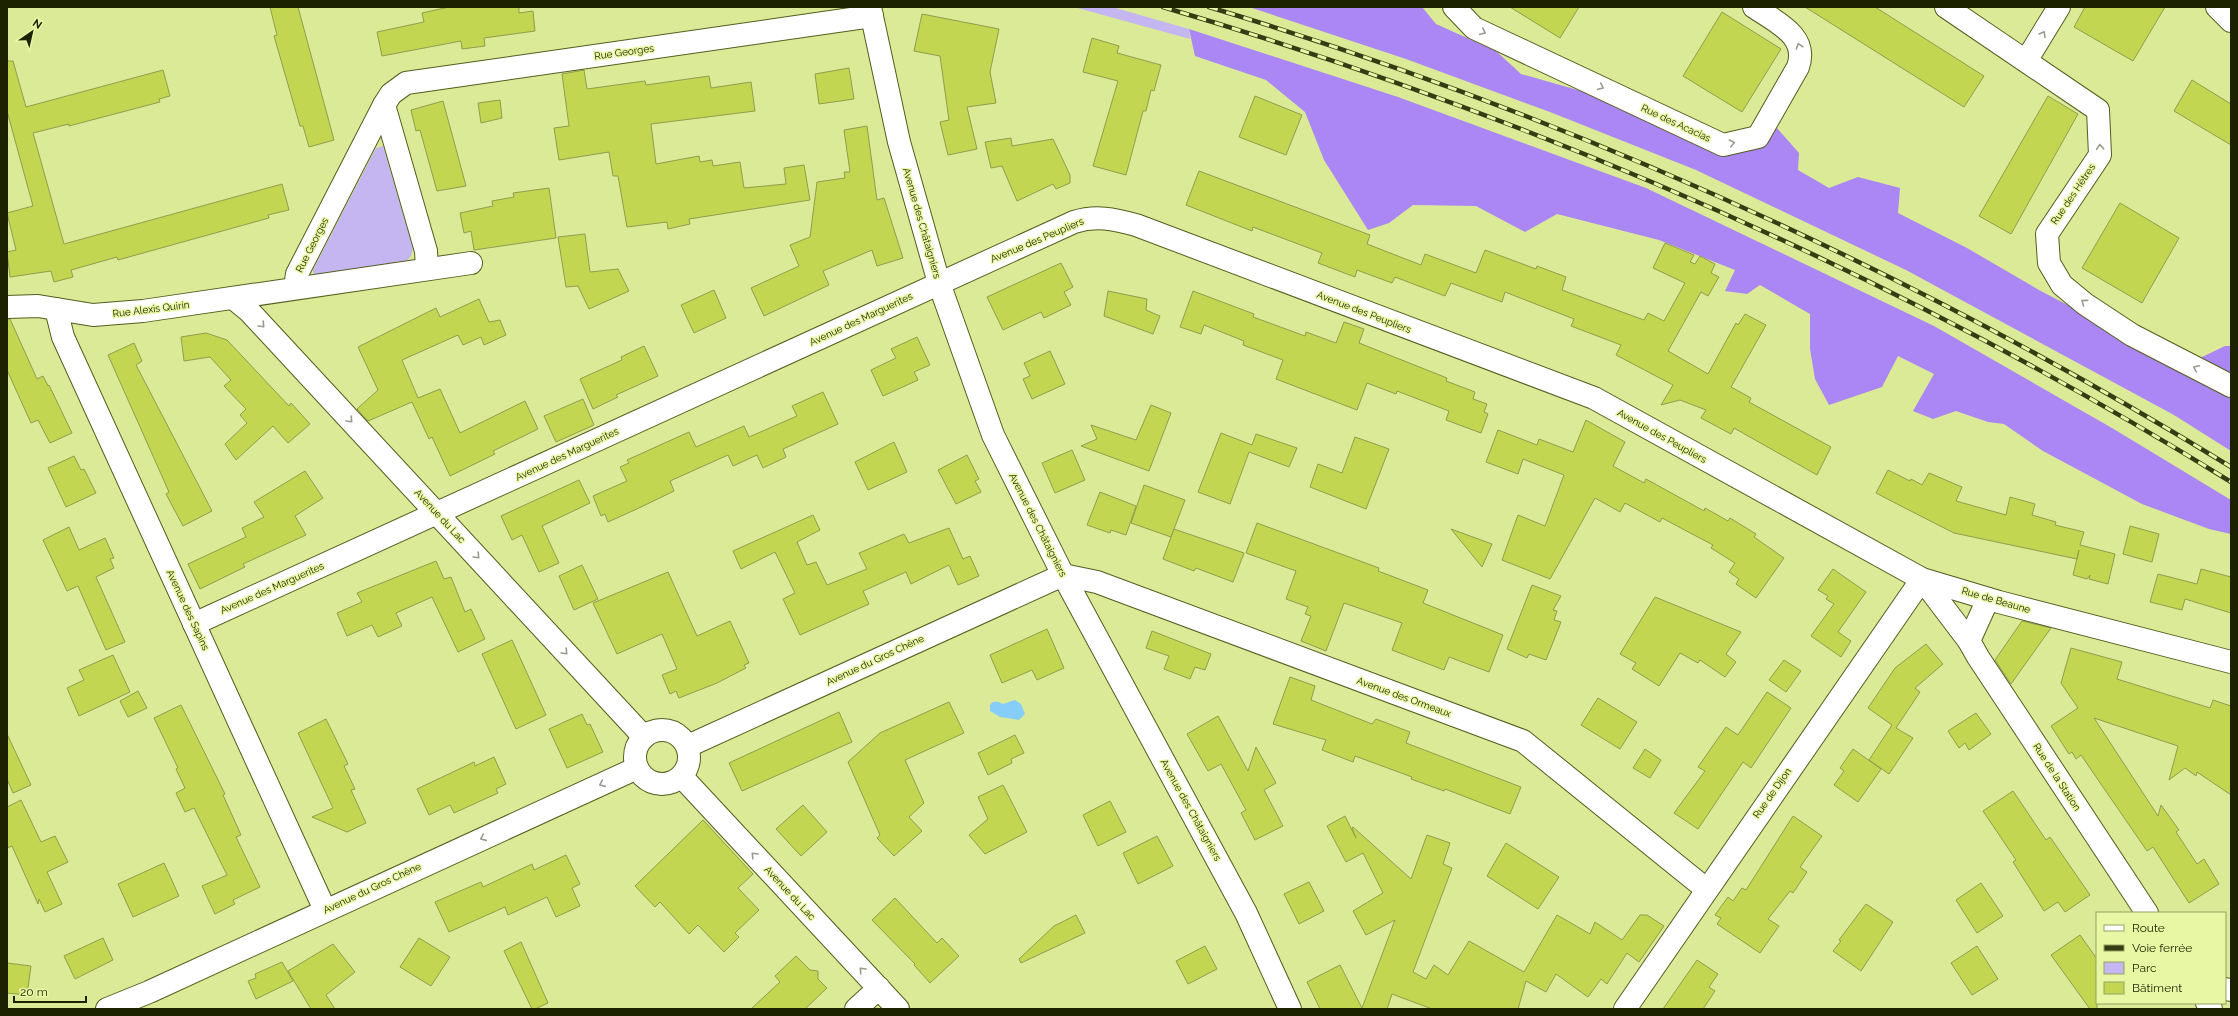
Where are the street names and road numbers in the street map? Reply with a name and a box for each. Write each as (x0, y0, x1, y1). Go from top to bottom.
street label: Rue Georges (594, 42, 655, 62)
street label: Rue des Acacias (1639, 102, 1713, 144)
street label: Rue des Hêtres (2049, 161, 2097, 226)
street label: Avenue des Châtaigniers (901, 166, 943, 280)
street label: Avenue des Peupliers (989, 215, 1085, 265)
street label: Rue Georges (293, 216, 331, 274)
street label: Avenue des Peupliers (1315, 289, 1413, 335)
street label: Avenue des Marguerites (808, 290, 914, 348)
street label: Rue Alexis Quirin (112, 299, 190, 319)
street label: Avenue des Peupliers (1615, 407, 1709, 465)
street label: Avenue des Marguerites (514, 425, 620, 483)
street label: Avenue des Châtaigniers (1007, 471, 1069, 579)
street label: Avenue du Lac (412, 487, 468, 545)
street label: Avenue des Marguerites (218, 560, 326, 616)
street label: Avenue des Sapins (164, 568, 212, 652)
street label: Rue de Beaune (1960, 585, 2032, 615)
street label: Avenue du Gros Chêne (824, 632, 926, 687)
street label: Avenue des Ormeaux (1355, 675, 1453, 719)
street label: Rue de la Station (2031, 741, 2083, 813)
street label: Avenue des Châtaigniers (1158, 757, 1224, 863)
street label: Rue de Dijon (1751, 766, 1793, 820)
street label: Avenue du Gros Chêne (321, 860, 423, 915)
street label: Avenue du Lac (762, 864, 818, 922)

